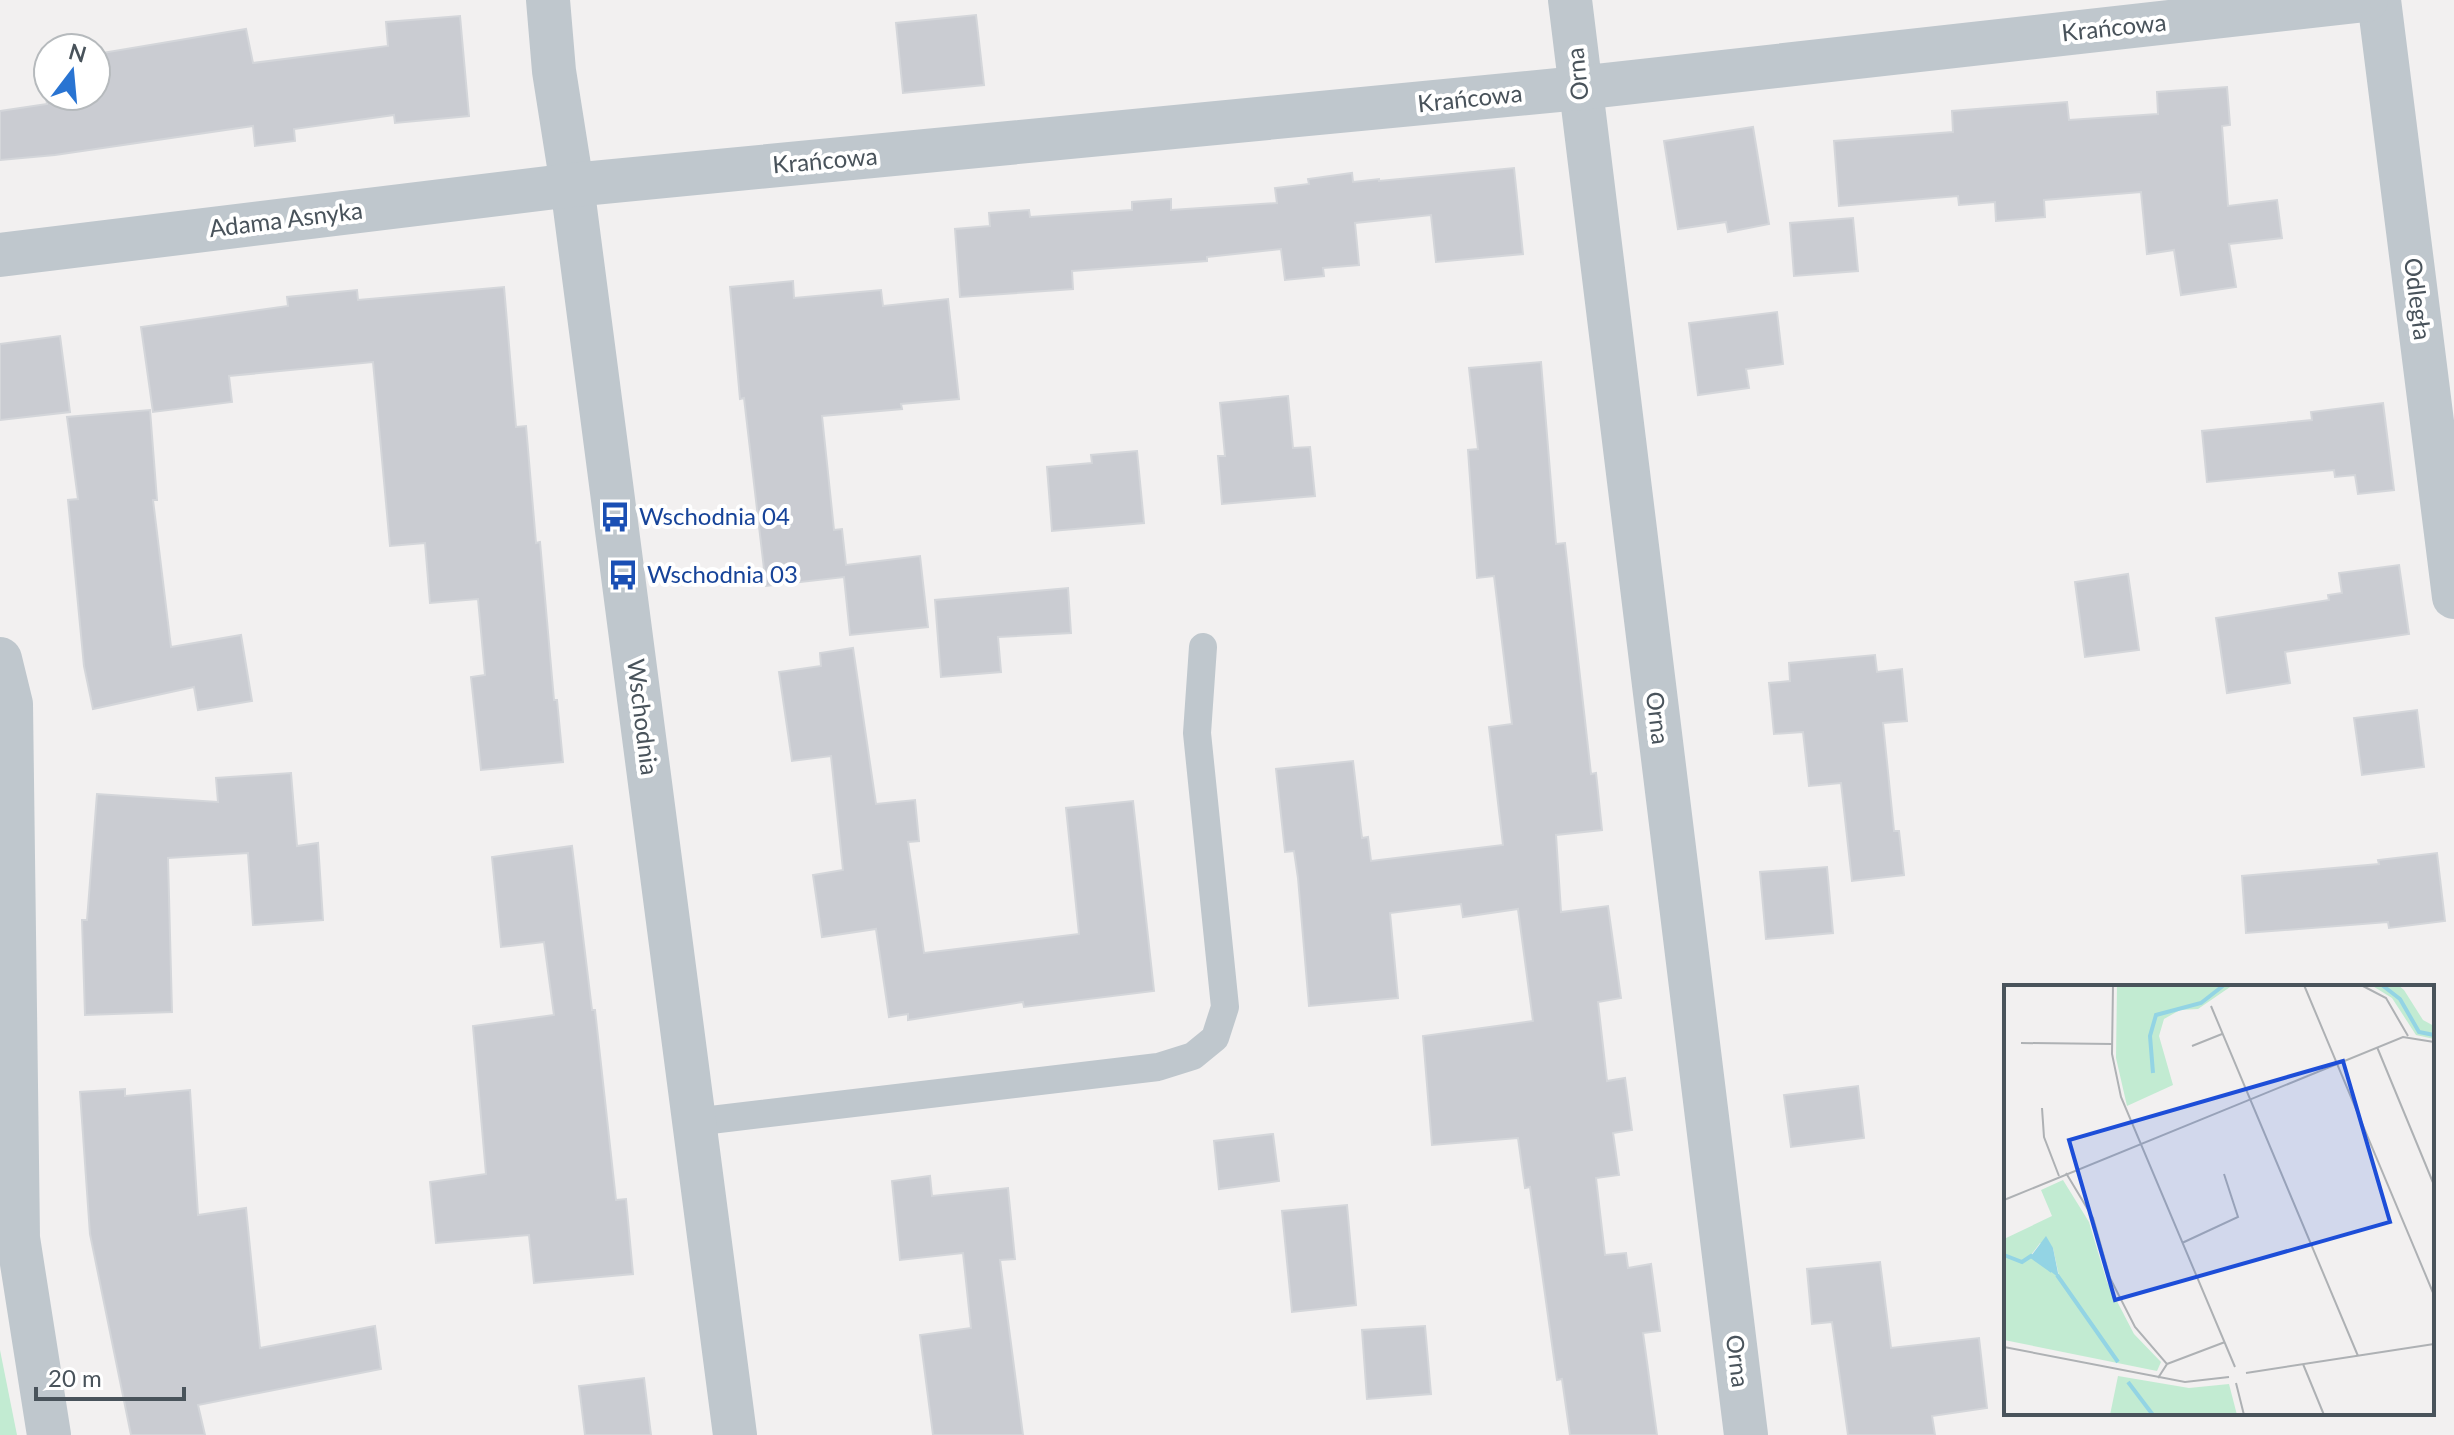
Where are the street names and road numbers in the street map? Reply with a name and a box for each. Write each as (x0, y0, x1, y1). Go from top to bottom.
street label: Krańcowa (2060, 7, 2168, 46)
street label: Orna (1559, 46, 1594, 102)
street label: Krańcowa (1416, 78, 1524, 117)
street label: Krańcowa (771, 140, 878, 179)
street label: Adama Asnyka (207, 195, 364, 242)
street label: Odległa (2399, 256, 2438, 342)
street label: Wschodnia (622, 657, 665, 777)
street label: Orna (1641, 690, 1676, 746)
street label: Orna (1721, 1333, 1756, 1389)

